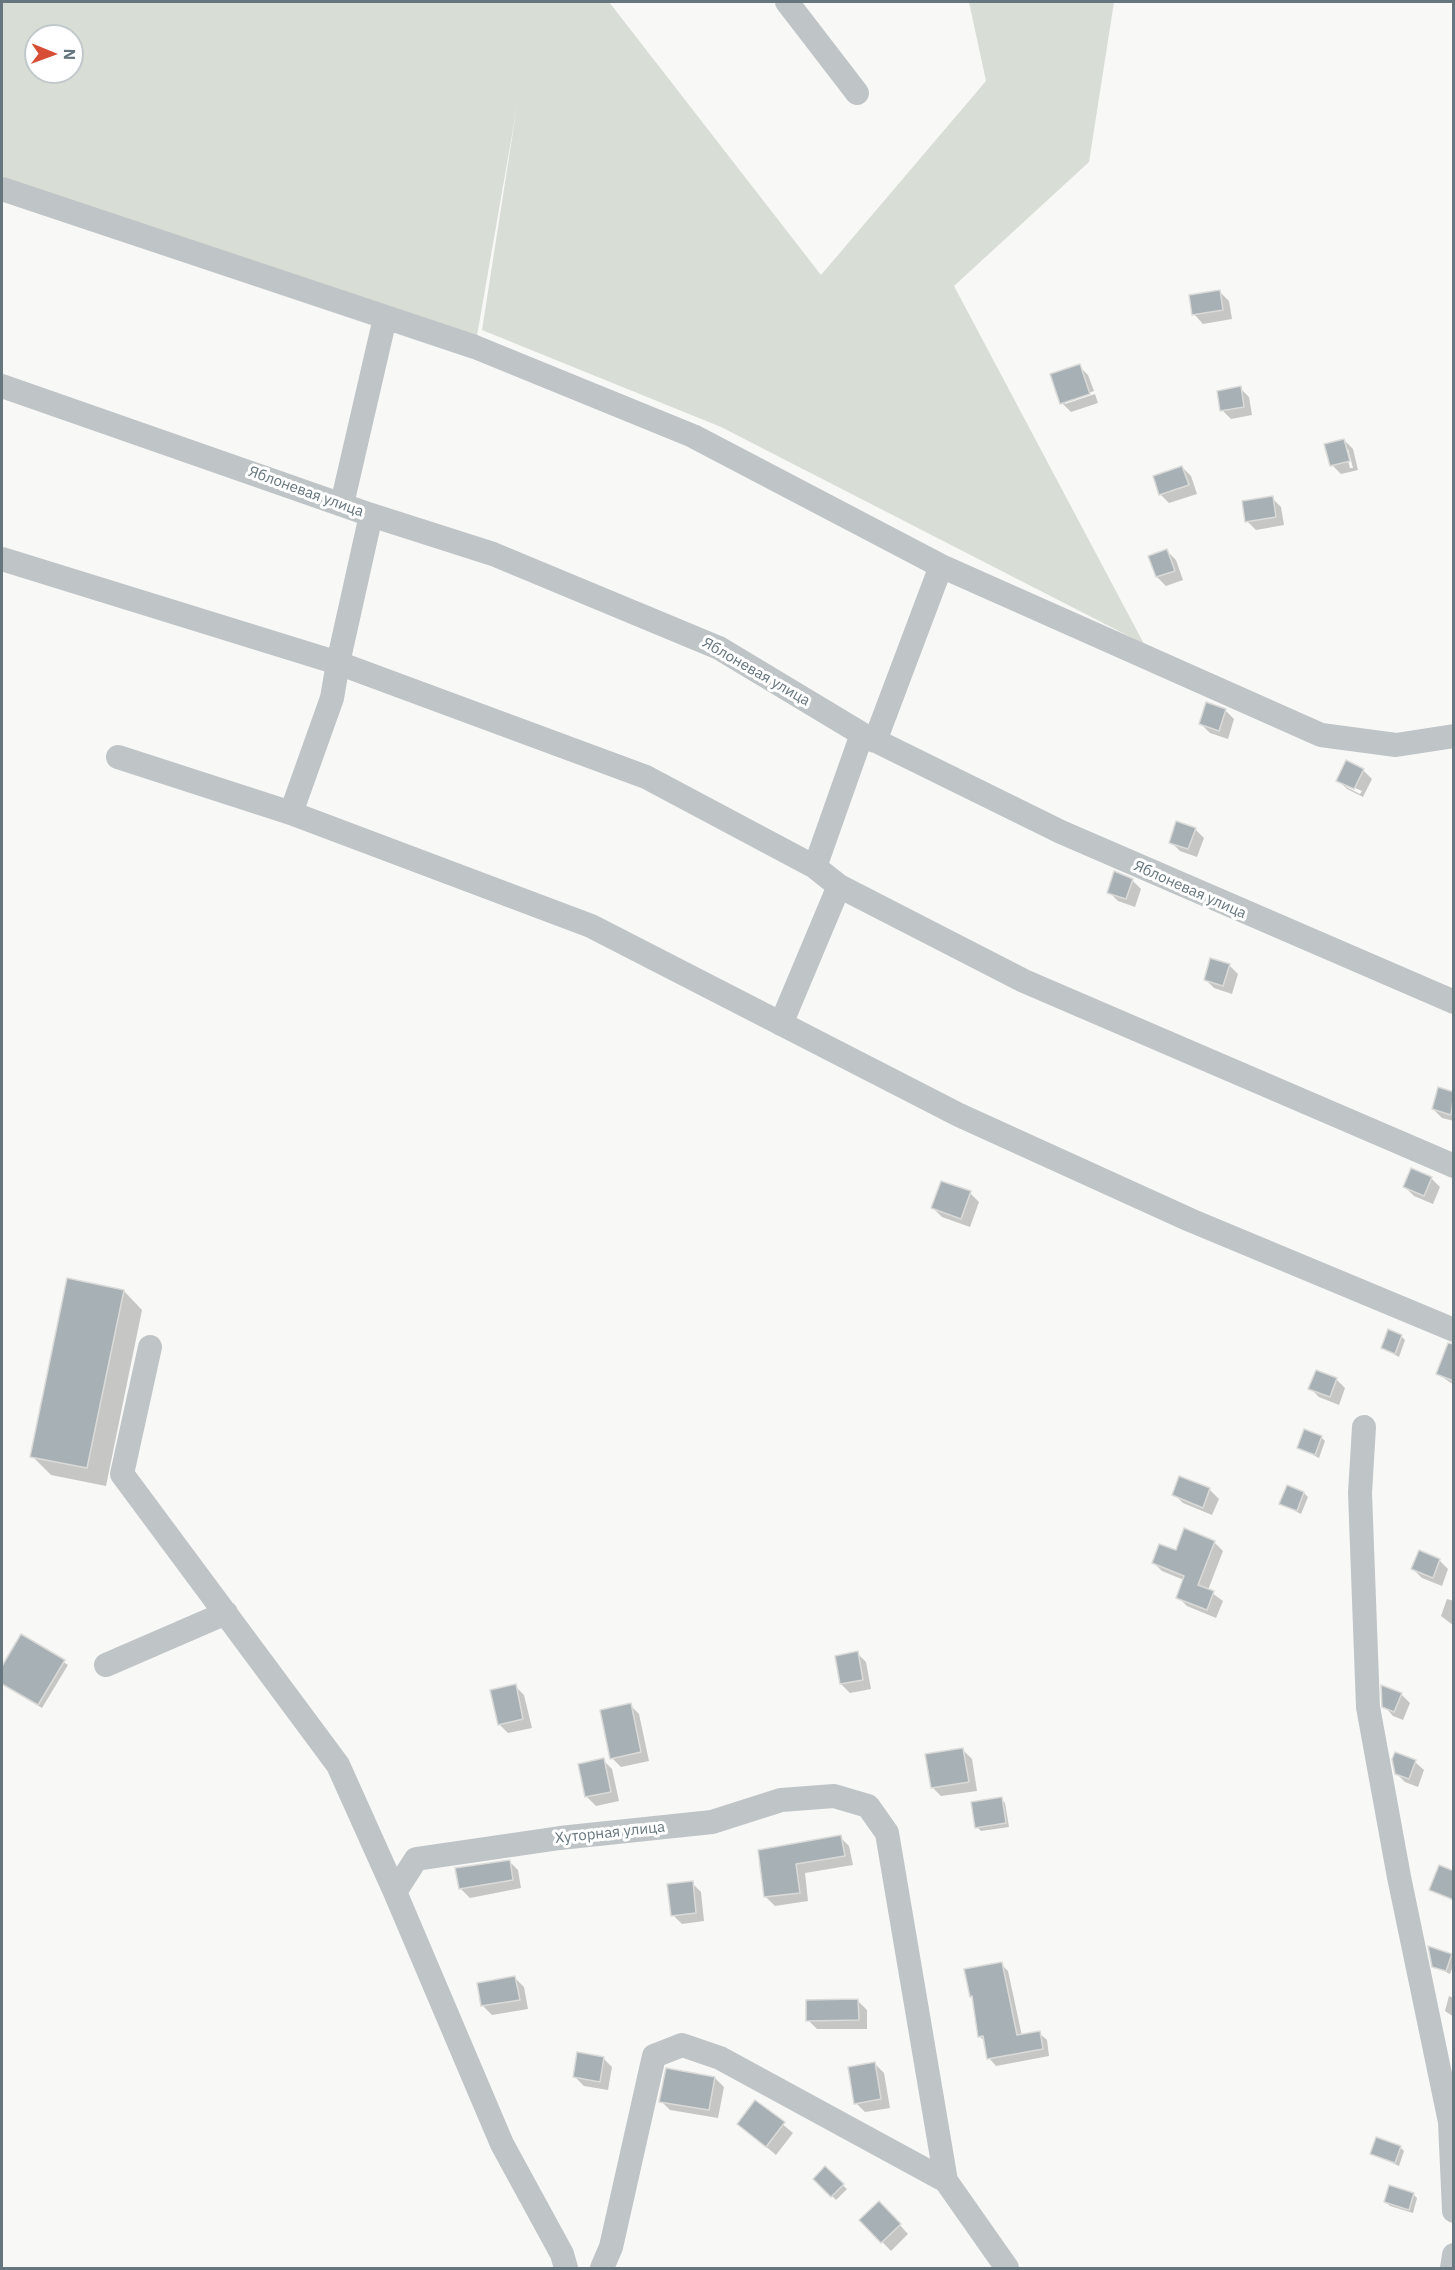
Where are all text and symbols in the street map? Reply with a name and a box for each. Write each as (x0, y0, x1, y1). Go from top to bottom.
north arrow (24, 24, 84, 84)
text: N (60, 48, 80, 60)
street label: Яблоневая улица (246, 463, 366, 521)
street label: Яблоневая улица (699, 634, 813, 710)
street label: Яблоневая улица (1131, 857, 1249, 923)
street label: Хуторная улица (554, 1818, 666, 1848)

